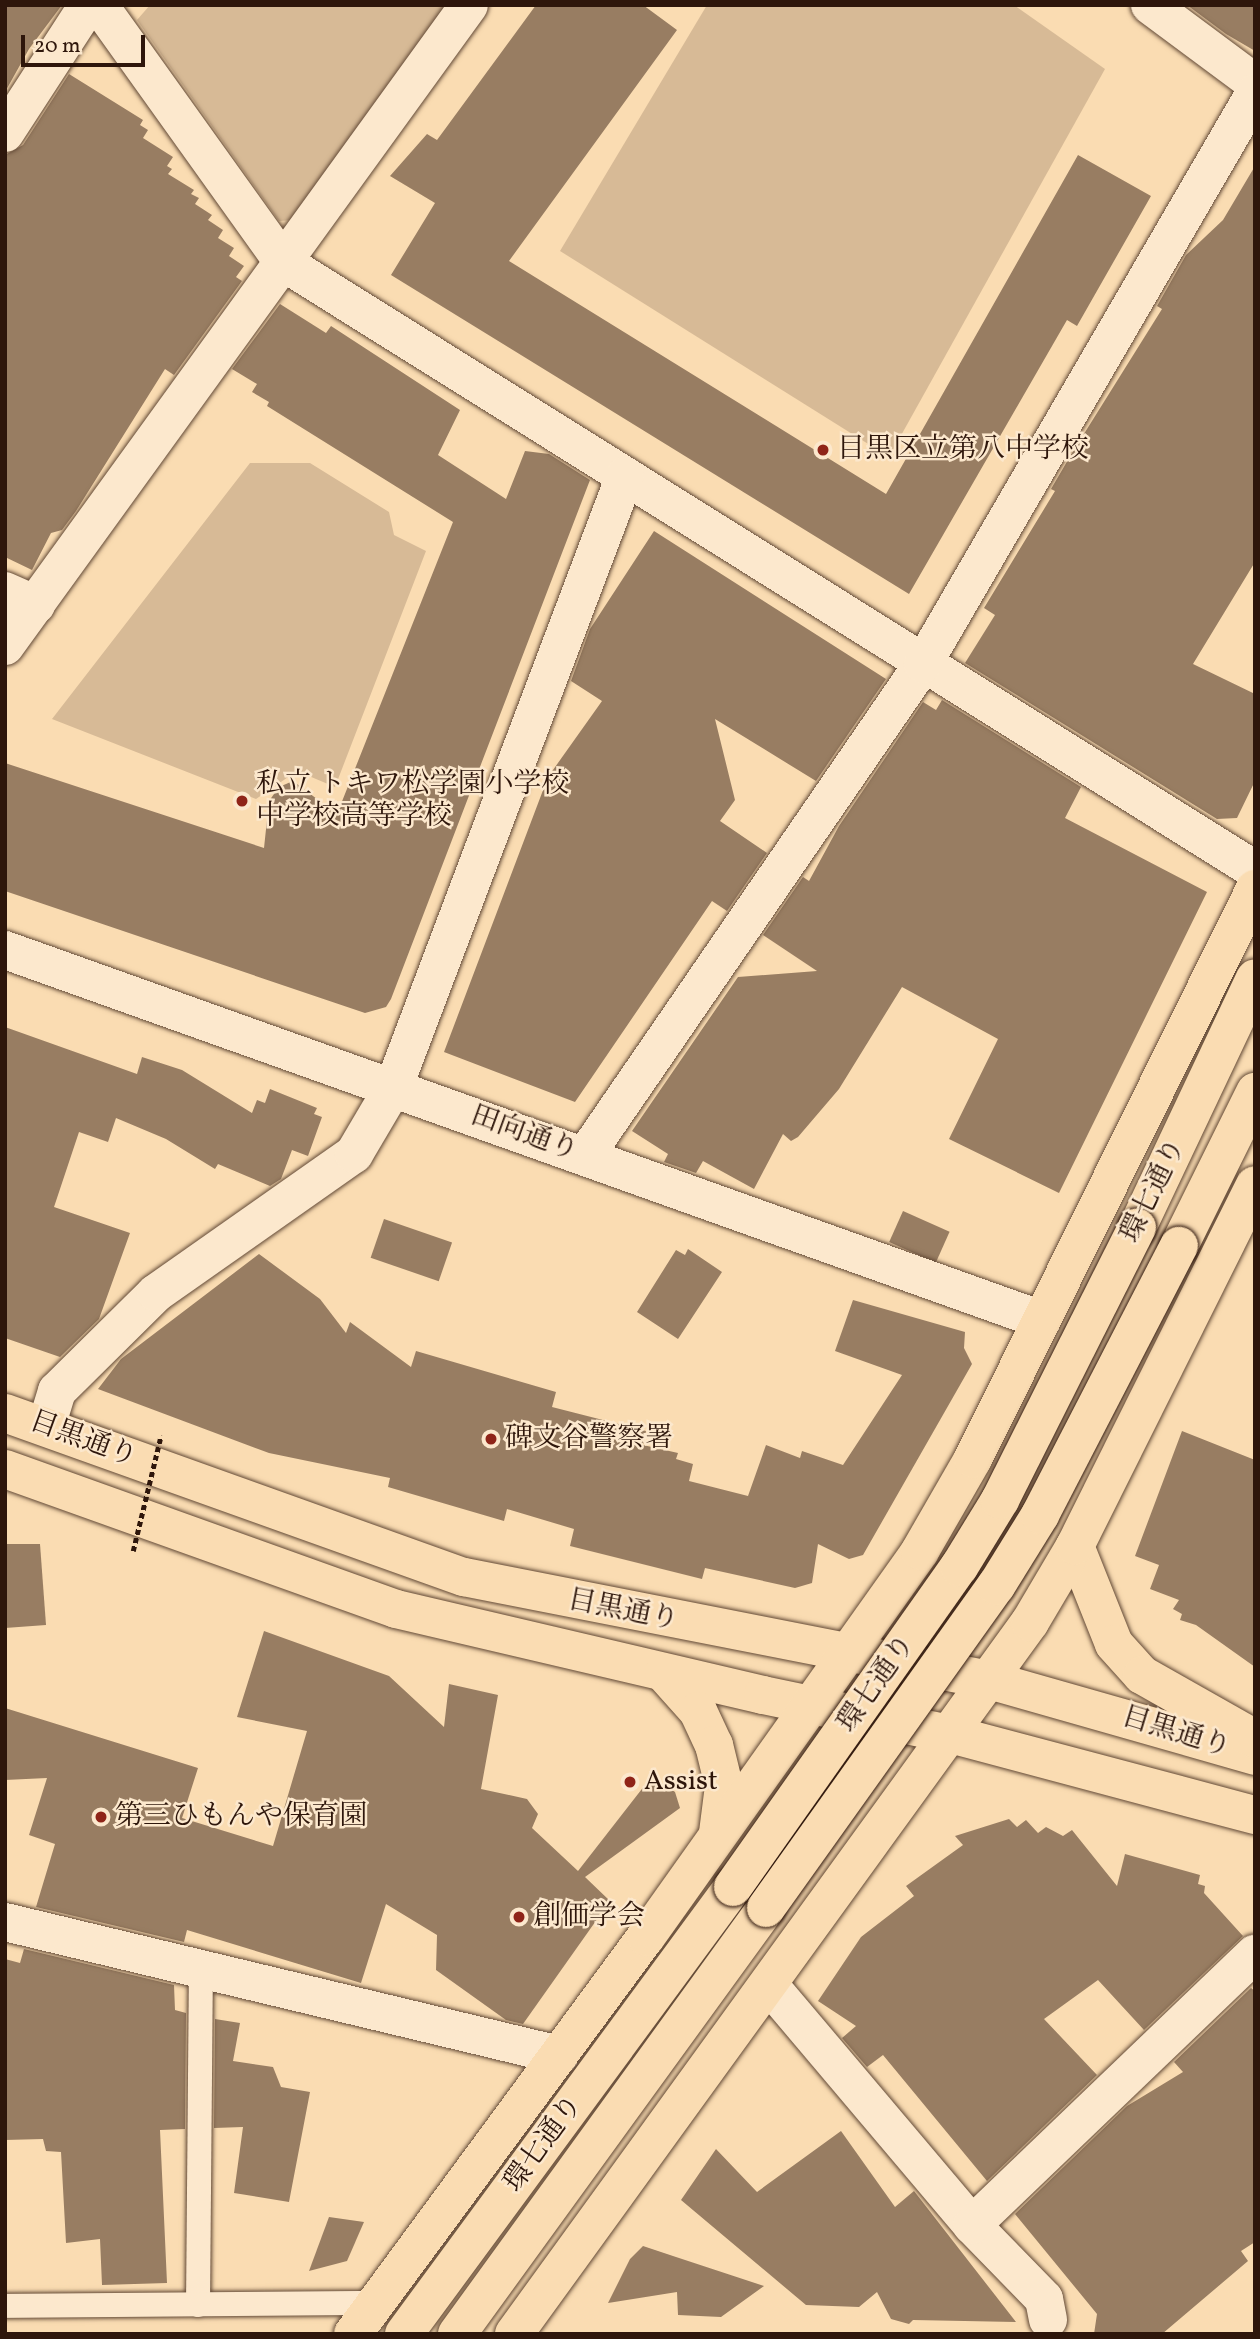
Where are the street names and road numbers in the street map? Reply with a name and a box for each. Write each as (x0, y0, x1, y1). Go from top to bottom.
street label: 田向通り (466, 1099, 582, 1169)
street label: 環七通り (1114, 1133, 1194, 1249)
street label: 目黒通り (25, 1405, 141, 1475)
street label: 目黒通り (565, 1584, 681, 1638)
street label: 環七通り (831, 1628, 923, 1740)
street label: 目黒通り (1118, 1701, 1234, 1765)
street label: 環七通り (497, 2089, 591, 2199)

